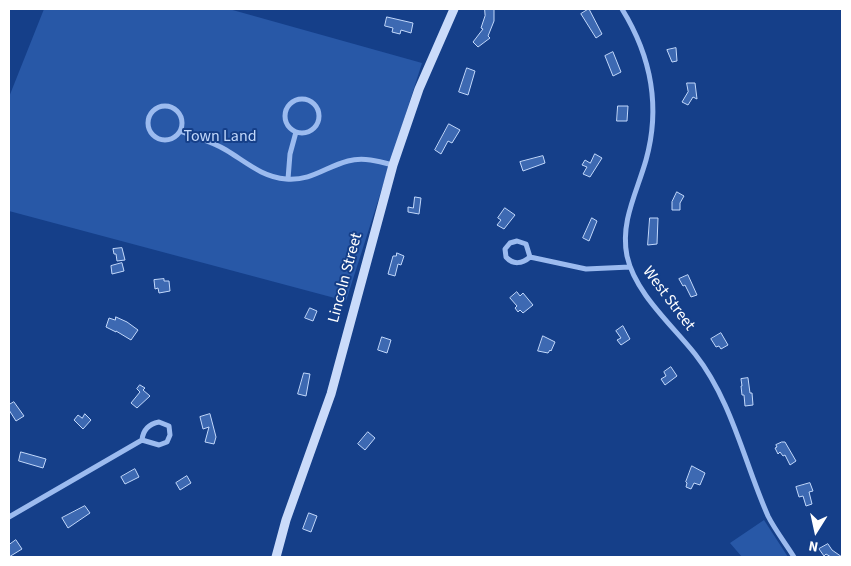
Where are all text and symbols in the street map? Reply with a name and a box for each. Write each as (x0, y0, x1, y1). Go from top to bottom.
park label: Town Land (183, 127, 257, 147)
street label: Lincoln Street (325, 231, 367, 325)
street label: West Street (638, 263, 698, 335)
north arrow (791, 506, 841, 556)
text: N (807, 535, 820, 556)

